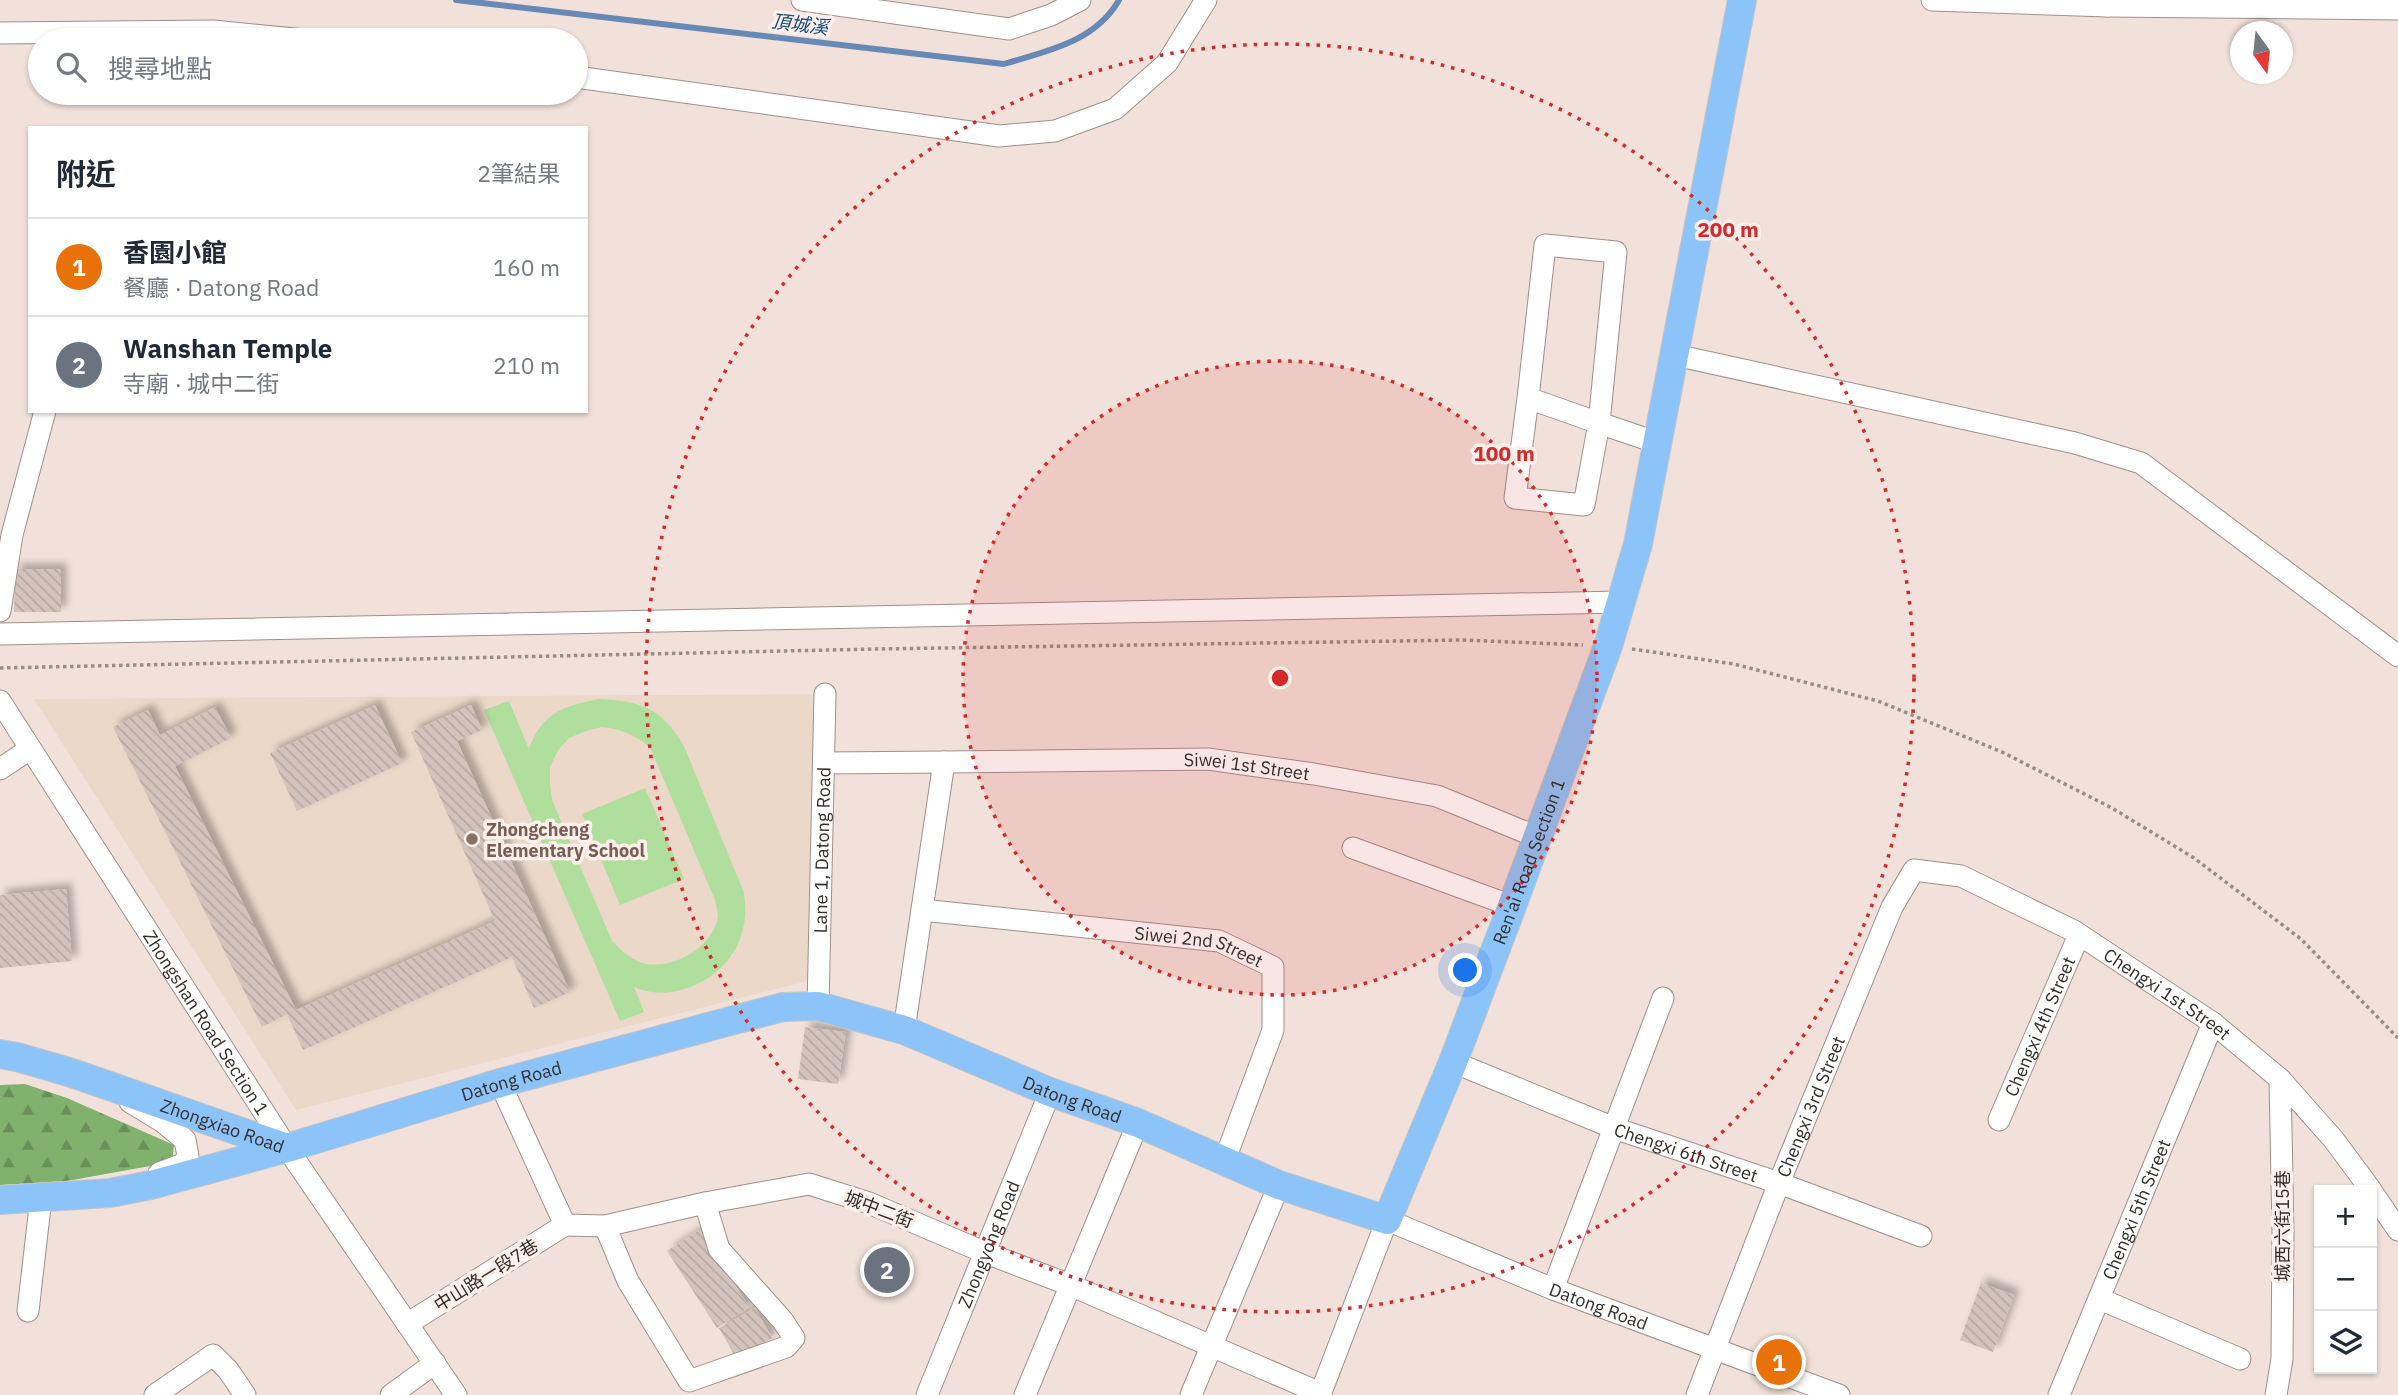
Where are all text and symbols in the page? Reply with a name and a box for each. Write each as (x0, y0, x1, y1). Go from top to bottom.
water label: 頂城溪 (770, 9, 833, 40)
north arrow (2230, 21, 2293, 84)
search box (28, 28, 588, 105)
icon: search (52, 48, 90, 86)
text: 搜尋地點 (108, 51, 212, 85)
text: 附近 (56, 154, 116, 193)
text: 2筆結果 (477, 158, 560, 188)
text: 200 m (1697, 215, 1759, 243)
text: 香園小館 (123, 235, 227, 269)
text: 1 (72, 252, 86, 282)
text: 160 m (493, 252, 560, 282)
text: 餐廳 · Datong Road (123, 272, 319, 302)
text: Wanshan Temple (123, 331, 332, 365)
text: 2 (72, 350, 86, 380)
text: 210 m (493, 350, 560, 380)
text: 寺廟 · 城中二街 (123, 368, 279, 398)
text: 100 m (1473, 439, 1535, 467)
centre of rings (1268, 666, 1292, 690)
street label: Siwei 1st Street (1183, 747, 1311, 785)
street label: Lane 1, Datong Road (808, 767, 835, 933)
street label: Ren'ai Road Section 1 (1487, 775, 1570, 948)
place label: Zhongcheng Elementary School (486, 818, 645, 862)
marker: Zhongcheng Elementary School (464, 831, 480, 847)
street label: Siwei 2nd Street (1133, 921, 1267, 972)
street label: Zhongshan Road Section 1 (139, 926, 274, 1119)
street label: Chengxi 1st Street (2099, 942, 2236, 1045)
your location (1448, 953, 1482, 987)
street label: Chengxi 4th Street (1999, 953, 2080, 1100)
street label: Chengxi 3rd Street (1771, 1033, 1849, 1180)
street label: Datong Road (458, 1055, 564, 1106)
street label: Datong Road (1019, 1070, 1125, 1128)
street label: Zhongxiao Road (158, 1093, 288, 1158)
street label: Chengxi 6th Street (1611, 1117, 1761, 1187)
street label: Chengxi 5th Street (2097, 1136, 2175, 1283)
street label: 城西六街15巷 (2271, 1170, 2294, 1282)
street label: Zhongyong Road (952, 1177, 1024, 1311)
street label: 城中二街 (841, 1185, 917, 1233)
map controls (2314, 1185, 2377, 1374)
button: + (2314, 1185, 2377, 1248)
street label: 中山路一段7巷 (430, 1234, 542, 1316)
pin: 2 (864, 1244, 910, 1296)
button: − (2314, 1248, 2377, 1311)
street label: Datong Road (1546, 1277, 1651, 1335)
button: layers (2314, 1311, 2377, 1374)
pin: 1 (1756, 1336, 1802, 1388)

